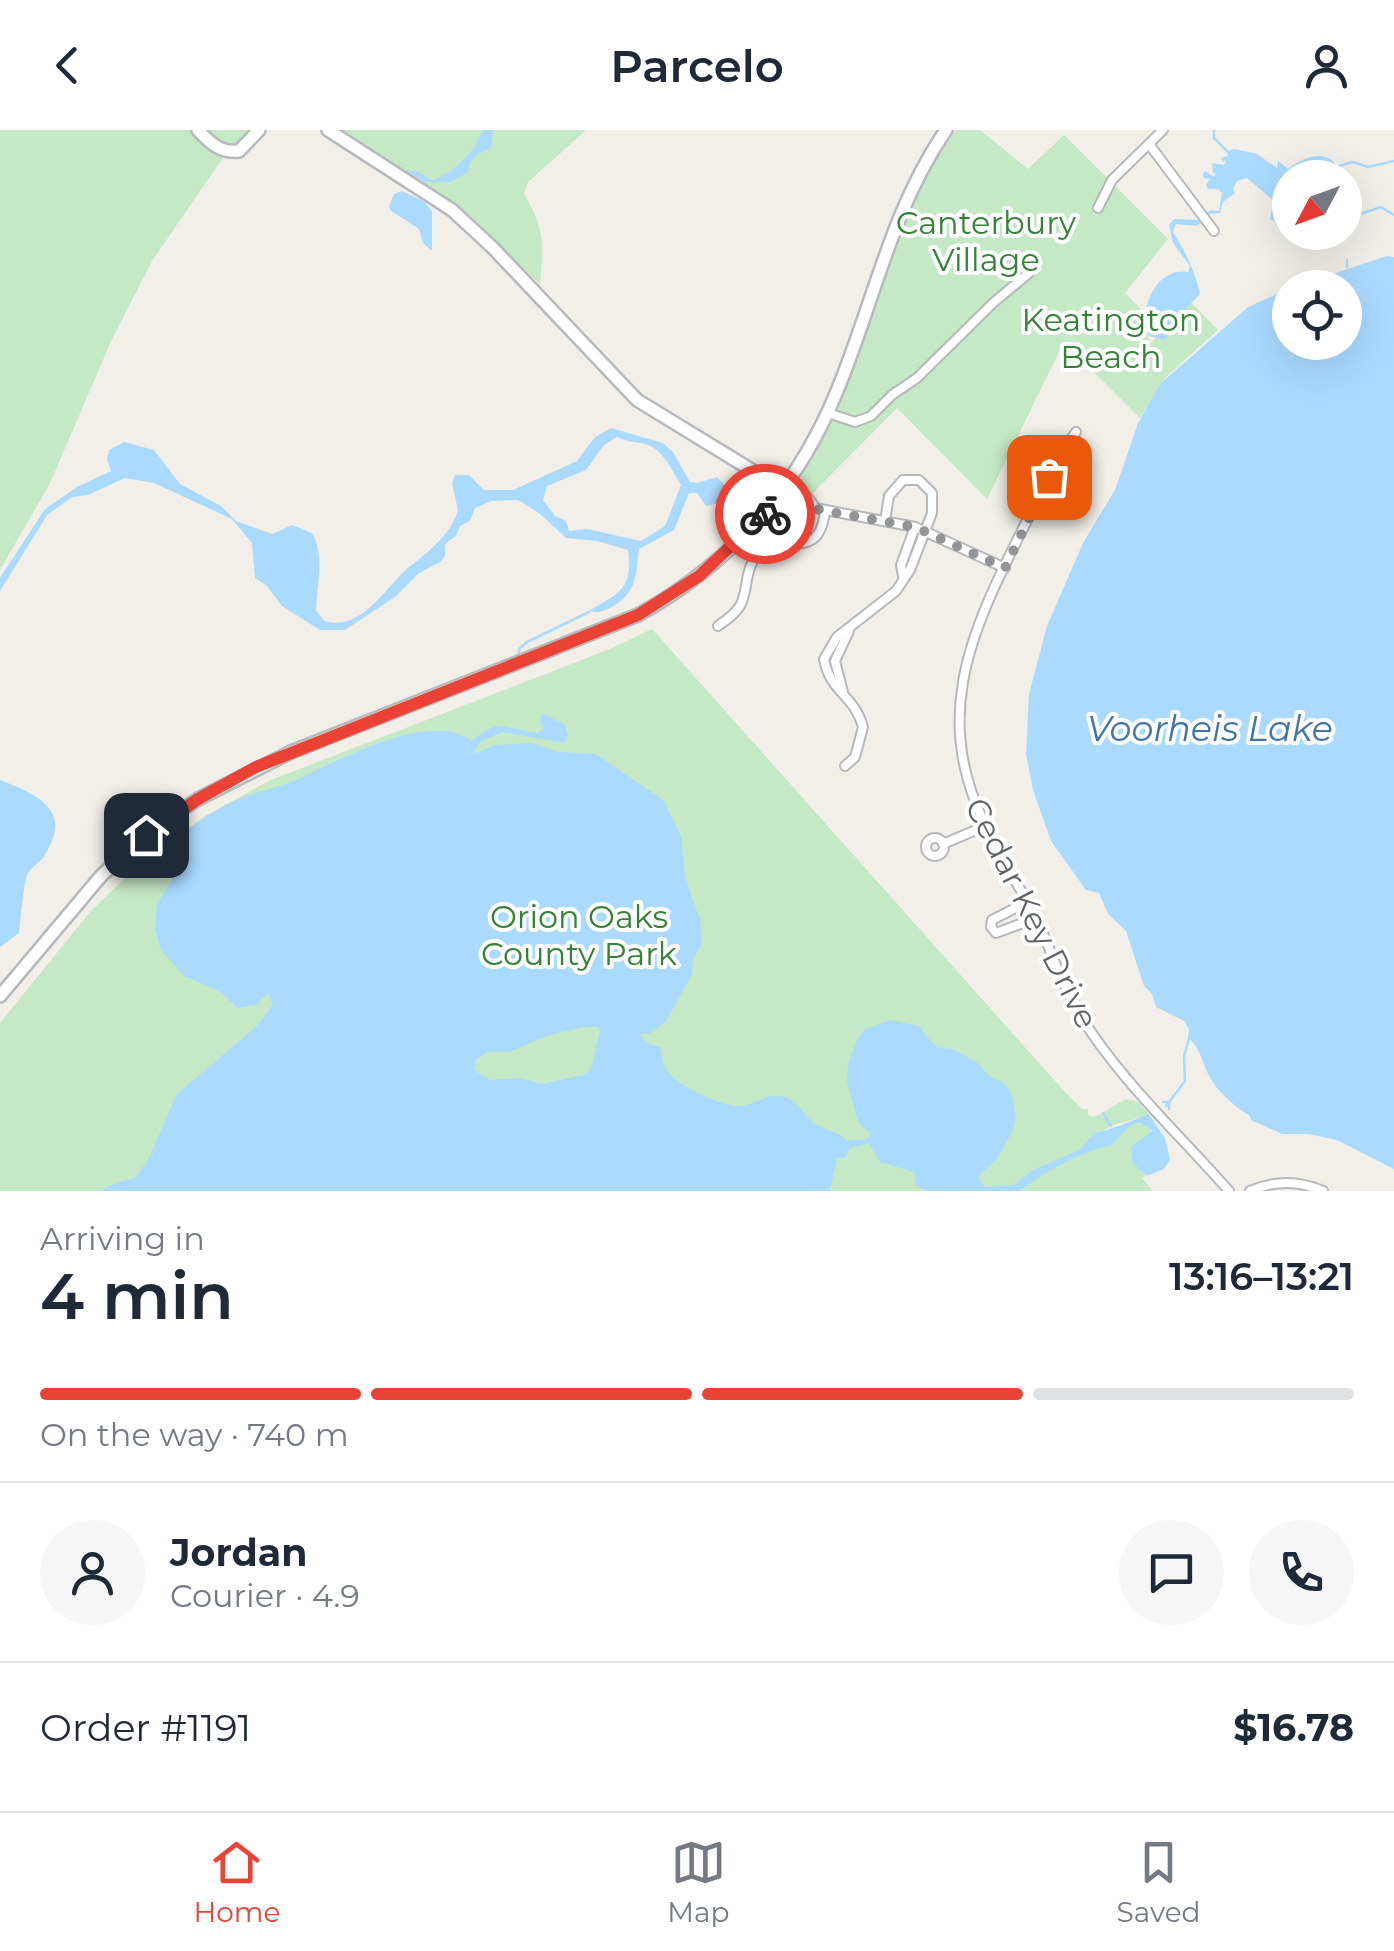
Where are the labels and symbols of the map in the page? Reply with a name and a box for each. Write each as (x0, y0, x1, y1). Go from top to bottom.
north arrow (1272, 160, 1362, 250)
park label: Canterbury Village (896, 203, 1077, 279)
park label: Keatington Beach (1022, 300, 1200, 376)
pin (1007, 435, 1092, 520)
courier (715, 464, 815, 564)
water label: Voorheis Lake (1087, 707, 1333, 750)
street label: Cedar Key Drive (957, 791, 1107, 1035)
pin (104, 793, 189, 878)
park label: Orion Oaks County Park (481, 897, 677, 973)

